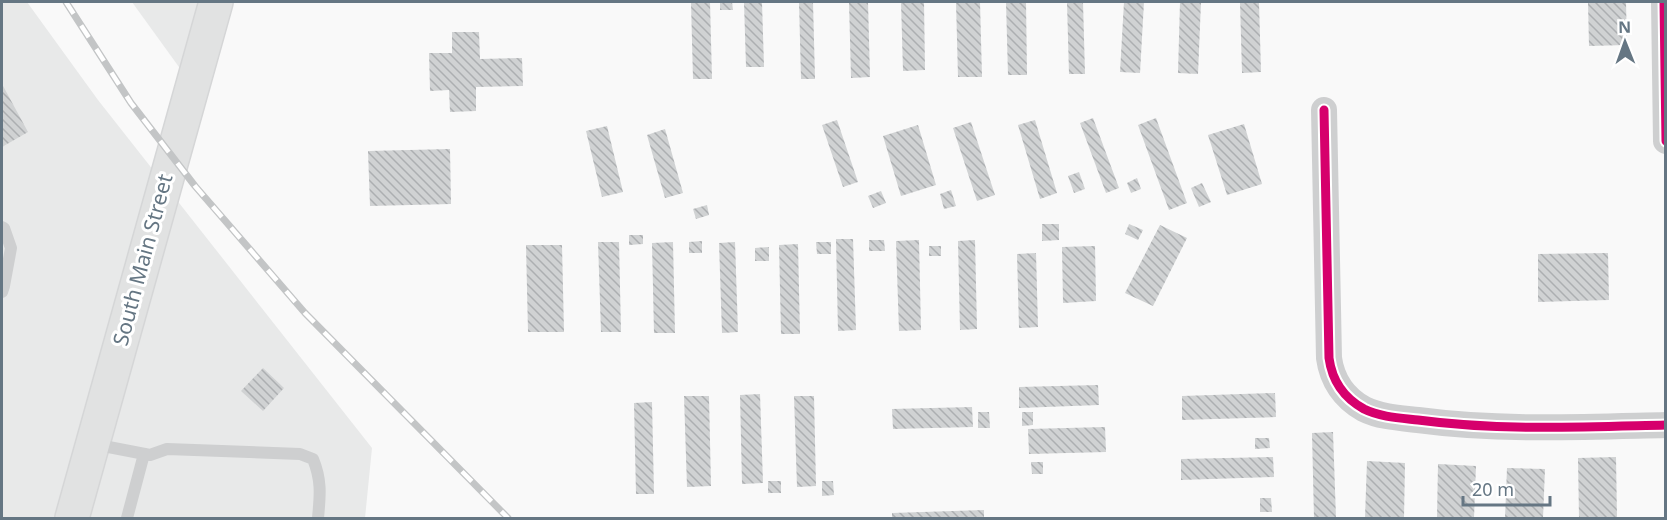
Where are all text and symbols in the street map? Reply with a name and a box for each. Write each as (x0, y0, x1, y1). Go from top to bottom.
north arrow (1595, 12, 1655, 72)
text: N (1618, 16, 1631, 38)
street label: South Main Street (106, 170, 179, 349)
scale bar (1463, 469, 1550, 507)
text: 20 m (1472, 477, 1514, 501)

